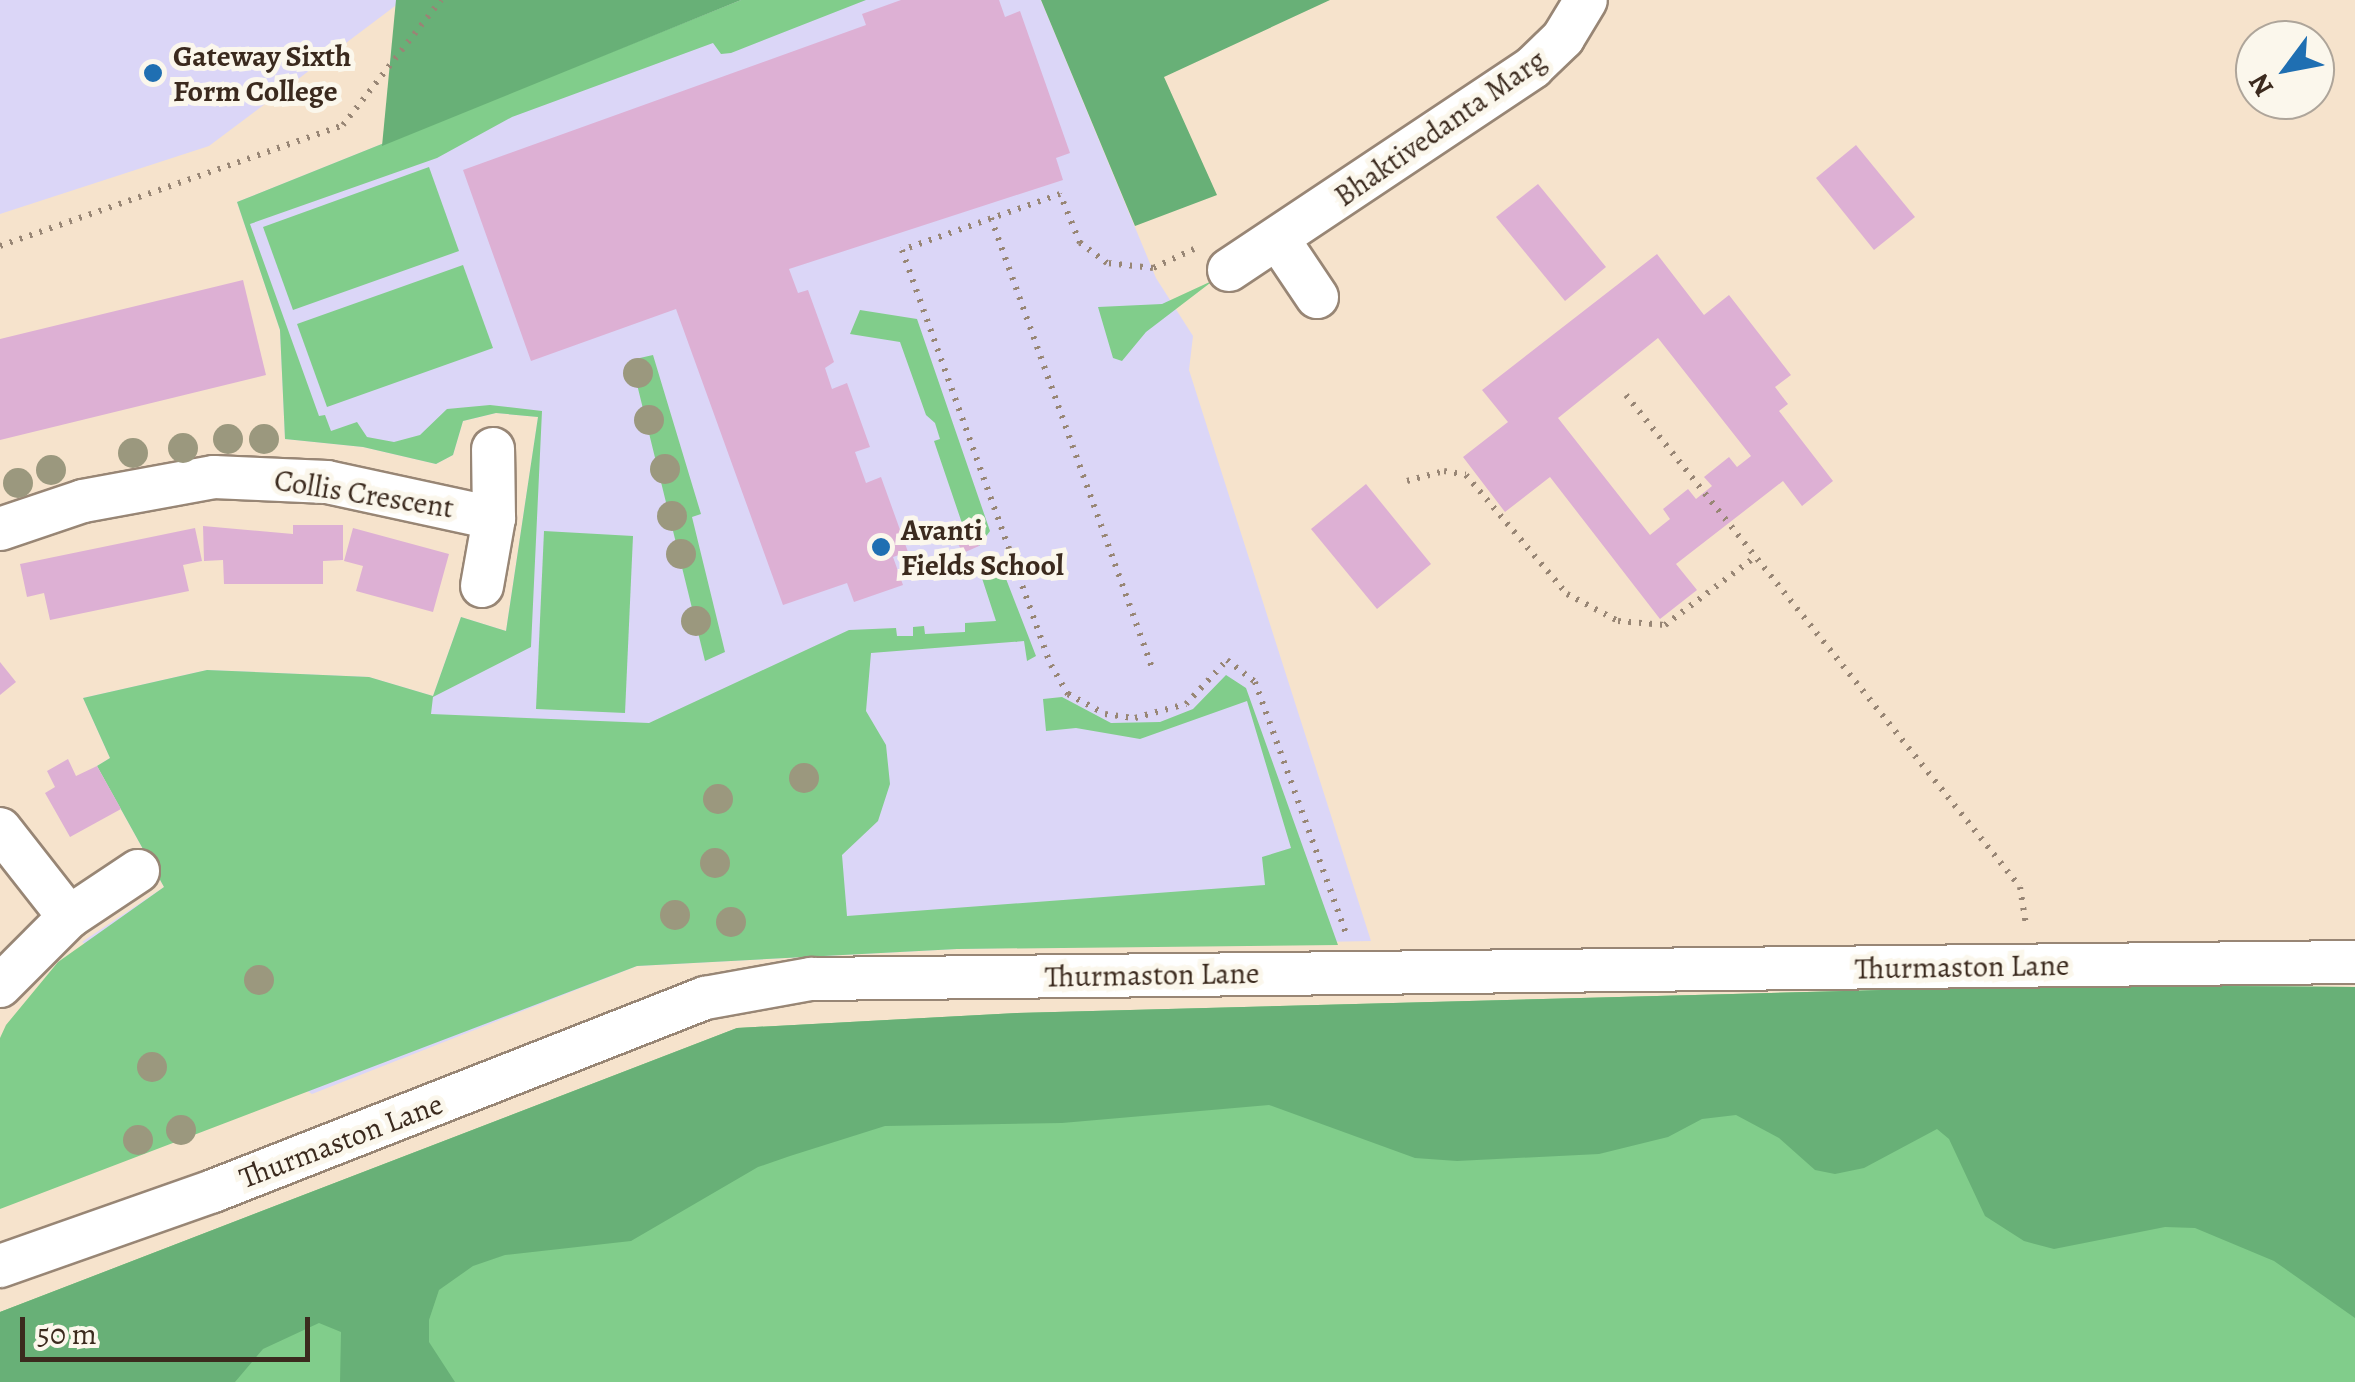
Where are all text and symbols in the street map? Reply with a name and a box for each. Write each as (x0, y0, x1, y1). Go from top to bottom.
north arrow (2235, 20, 2335, 120)
place label: Gateway Sixth Form College (173, 38, 351, 108)
street label: Bhaktivedanta Marg (1328, 42, 1552, 214)
marker: Gateway Sixth Form College (142, 62, 164, 84)
text: N (2240, 66, 2283, 104)
street label: Collis Crescent (272, 462, 456, 526)
place label: Avanti Fields School (901, 512, 1064, 582)
marker: Avanti Fields School (870, 536, 892, 558)
street label: Thurmaston Lane (1854, 947, 2070, 987)
street label: Thurmaston Lane (1044, 955, 1260, 995)
street label: Thurmaston Lane (234, 1086, 448, 1196)
scale bar (25, 1297, 315, 1359)
text: 50 m (37, 1314, 97, 1354)

